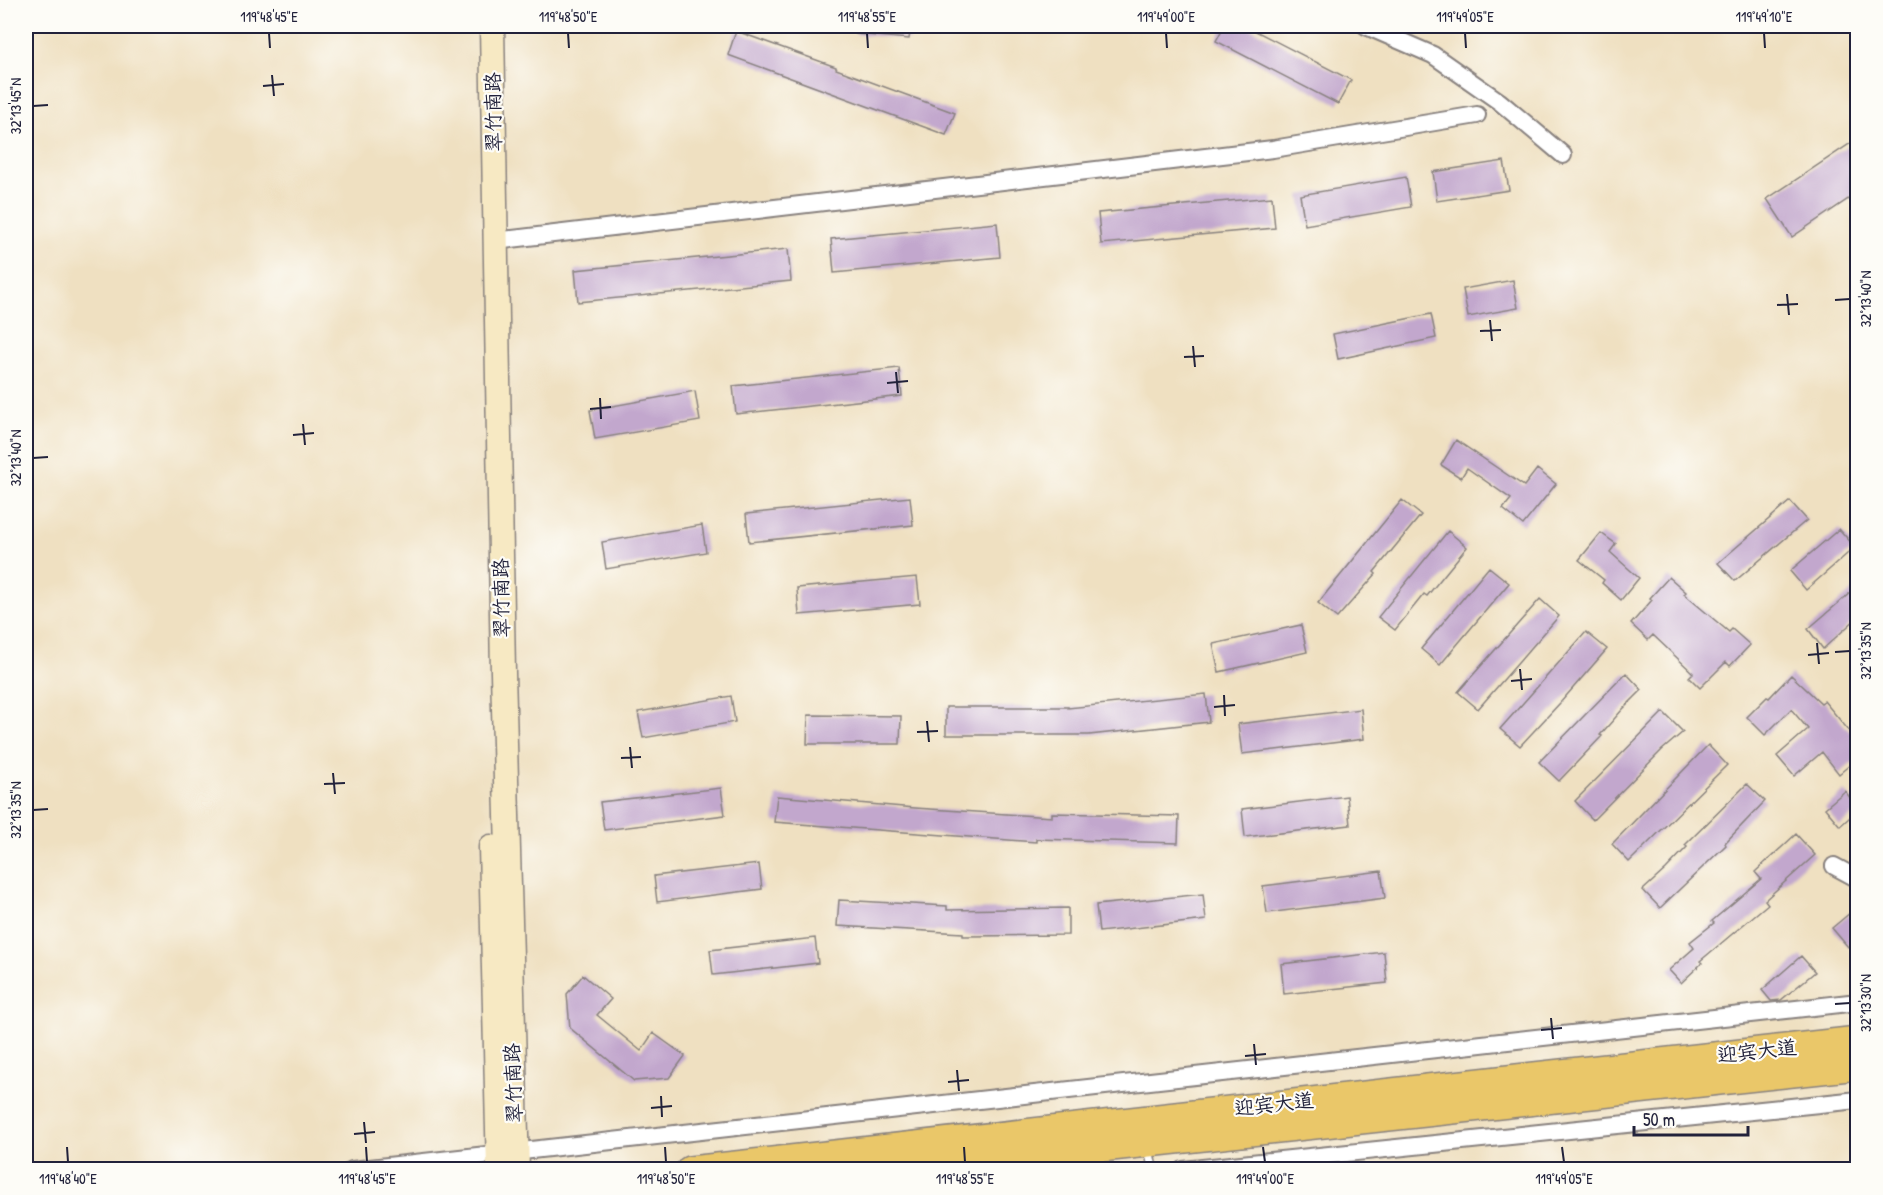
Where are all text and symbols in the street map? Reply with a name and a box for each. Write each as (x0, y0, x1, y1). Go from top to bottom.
text: 119°48'45"E (240, 6, 298, 27)
text: 119°48'50"E (539, 6, 598, 27)
text: 119°48'55"E (838, 6, 897, 27)
text: 119°49'00"E (1137, 6, 1195, 27)
text: 119°49'05"E (1436, 6, 1494, 27)
text: 119°49'10"E (1736, 6, 1793, 27)
street label: 翠竹南路 (478, 71, 507, 152)
text: 32°13'45"N (5, 78, 26, 134)
text: 32°13'40"N (1855, 271, 1876, 327)
text: 32°13'40"N (5, 430, 26, 486)
street label: 翠竹南路 (486, 557, 515, 638)
text: 32°13'35"N (1855, 622, 1876, 680)
text: 32°13'35"N (5, 781, 26, 839)
text: 32°13'30"N (1855, 974, 1876, 1032)
street label: 迎宾大道 (1716, 1033, 1798, 1068)
street label: 翠竹南路 (498, 1042, 527, 1123)
street label: 迎宾大道 (1233, 1086, 1315, 1121)
scale bar (1634, 1099, 1748, 1137)
text: 50 m (1643, 1107, 1675, 1132)
text: 119°48'40"E (39, 1168, 97, 1189)
text: 119°48'45"E (338, 1168, 396, 1189)
text: 119°48'50"E (637, 1168, 696, 1189)
text: 119°48'55"E (936, 1168, 995, 1189)
text: 119°49'00"E (1236, 1168, 1294, 1189)
text: 119°49'05"E (1535, 1168, 1593, 1189)

